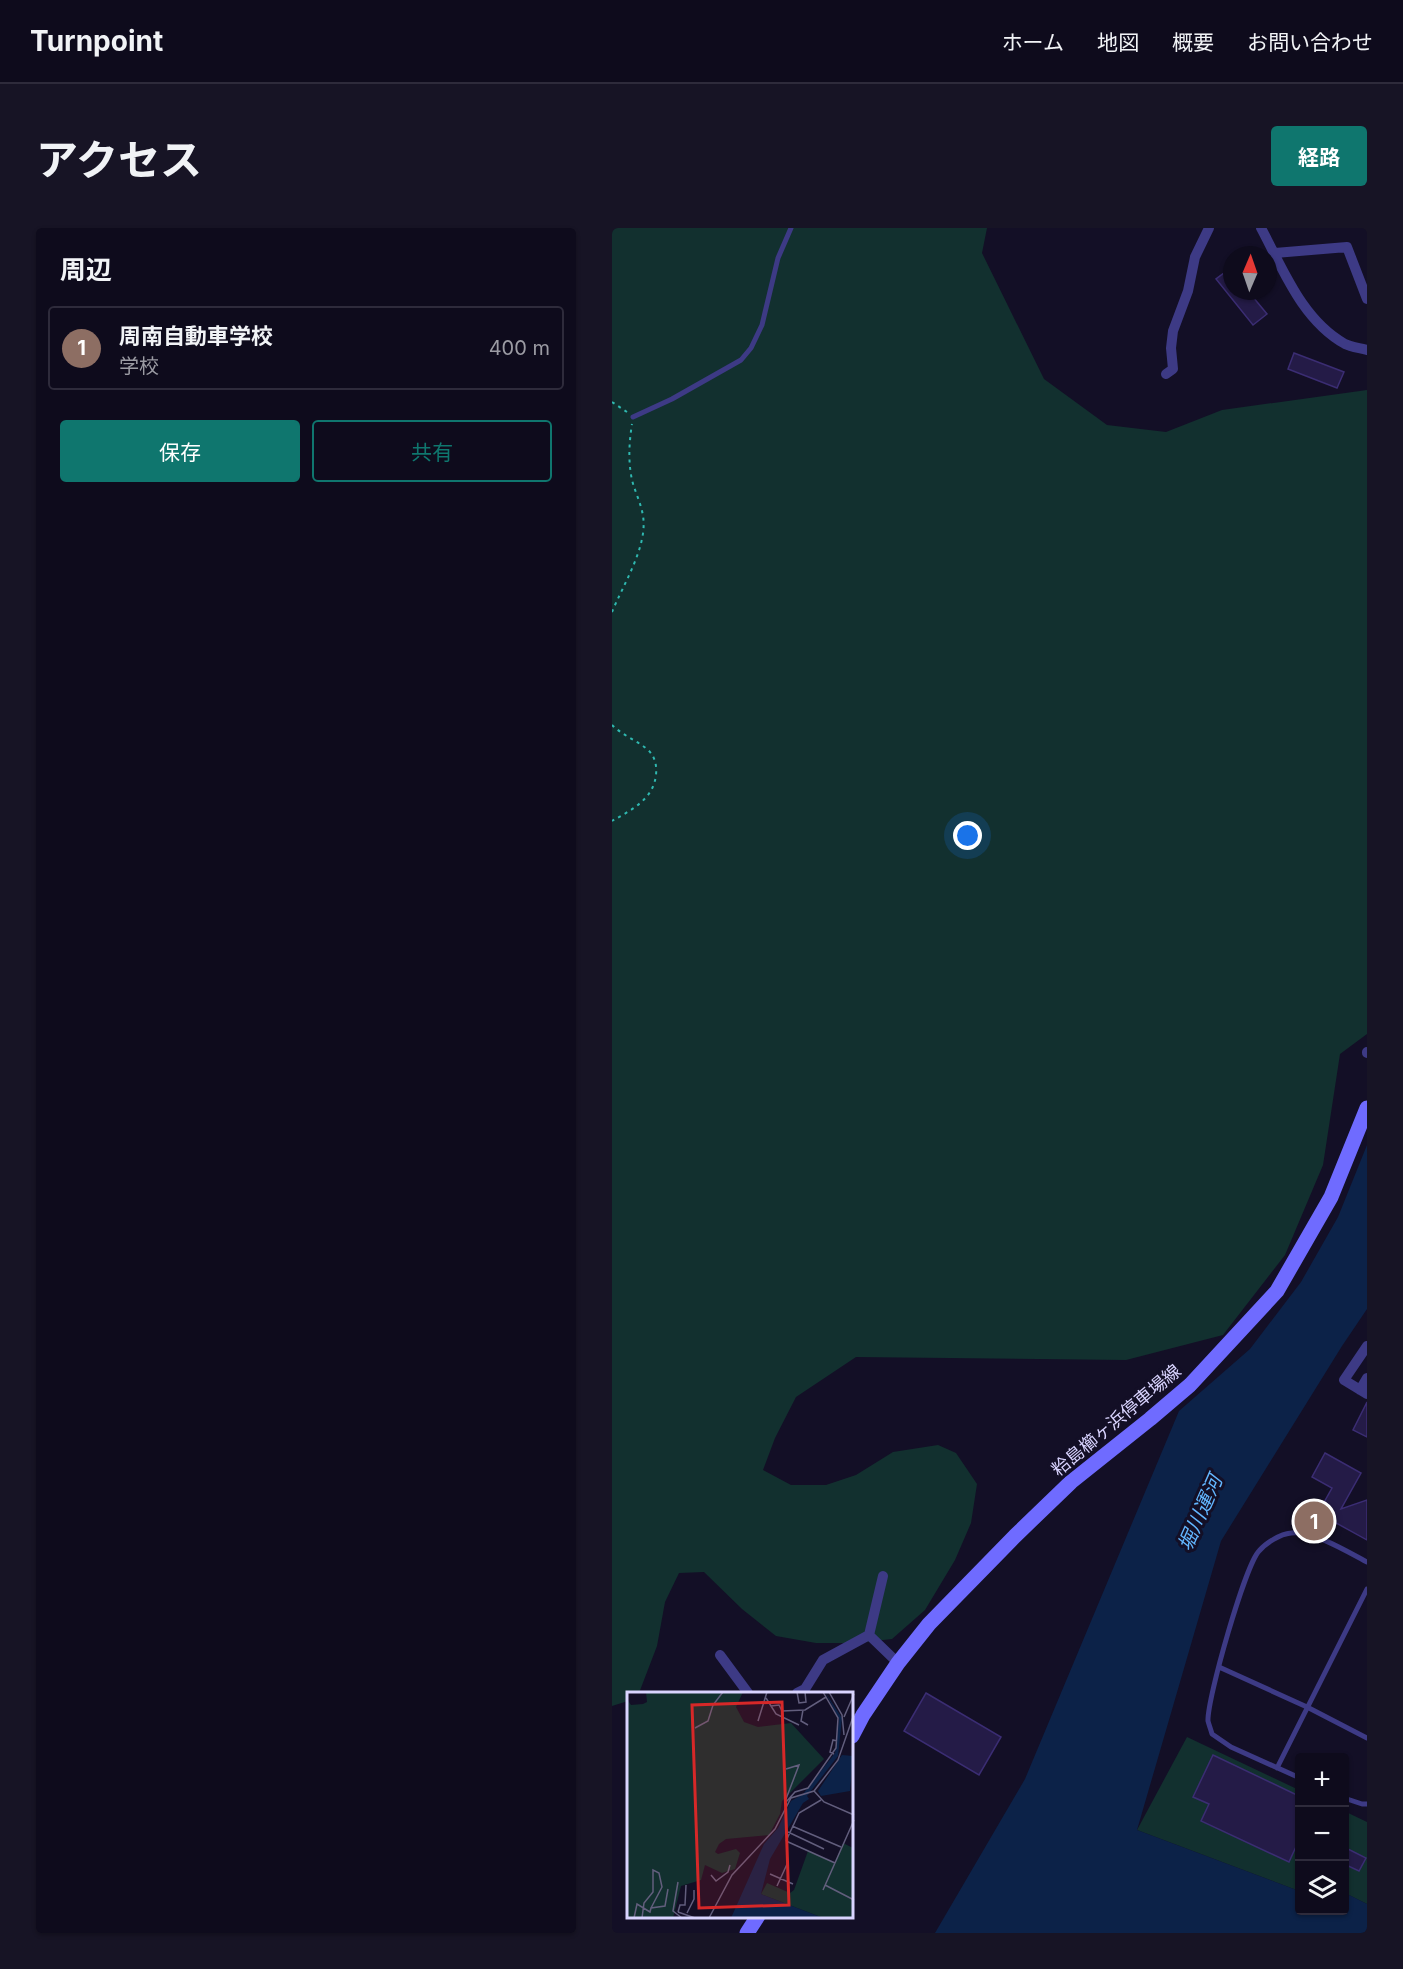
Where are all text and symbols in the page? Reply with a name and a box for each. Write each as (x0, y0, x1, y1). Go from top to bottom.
text: Turnpoint (30, 24, 163, 58)
text: ホーム (1002, 30, 1064, 55)
text: 地図 (1097, 30, 1139, 55)
text: 概要 (1172, 30, 1214, 55)
text: お問い合わせ (1247, 30, 1373, 55)
button: 経路 (1271, 126, 1367, 186)
text: アクセス (36, 134, 202, 185)
north arrow (1223, 246, 1277, 300)
text: 周辺 (60, 254, 112, 285)
text: 周南自動車学校 (119, 323, 273, 349)
text: 1 (77, 336, 86, 360)
text: 400 m (489, 336, 550, 360)
text: 学校 (119, 354, 159, 378)
button: 保存 (60, 420, 300, 482)
button: 共有 (312, 420, 552, 482)
your location (953, 821, 982, 850)
street label: 粭島櫛ヶ浜停車場線 (1047, 1360, 1185, 1480)
water label: 堀川運河 (1173, 1468, 1229, 1554)
pin: 1 (1294, 1498, 1334, 1544)
inset map (627, 1692, 854, 1918)
map controls (1295, 1753, 1349, 1915)
button: + (1295, 1753, 1349, 1807)
button: − (1295, 1807, 1349, 1861)
button: layers (1295, 1861, 1349, 1915)

